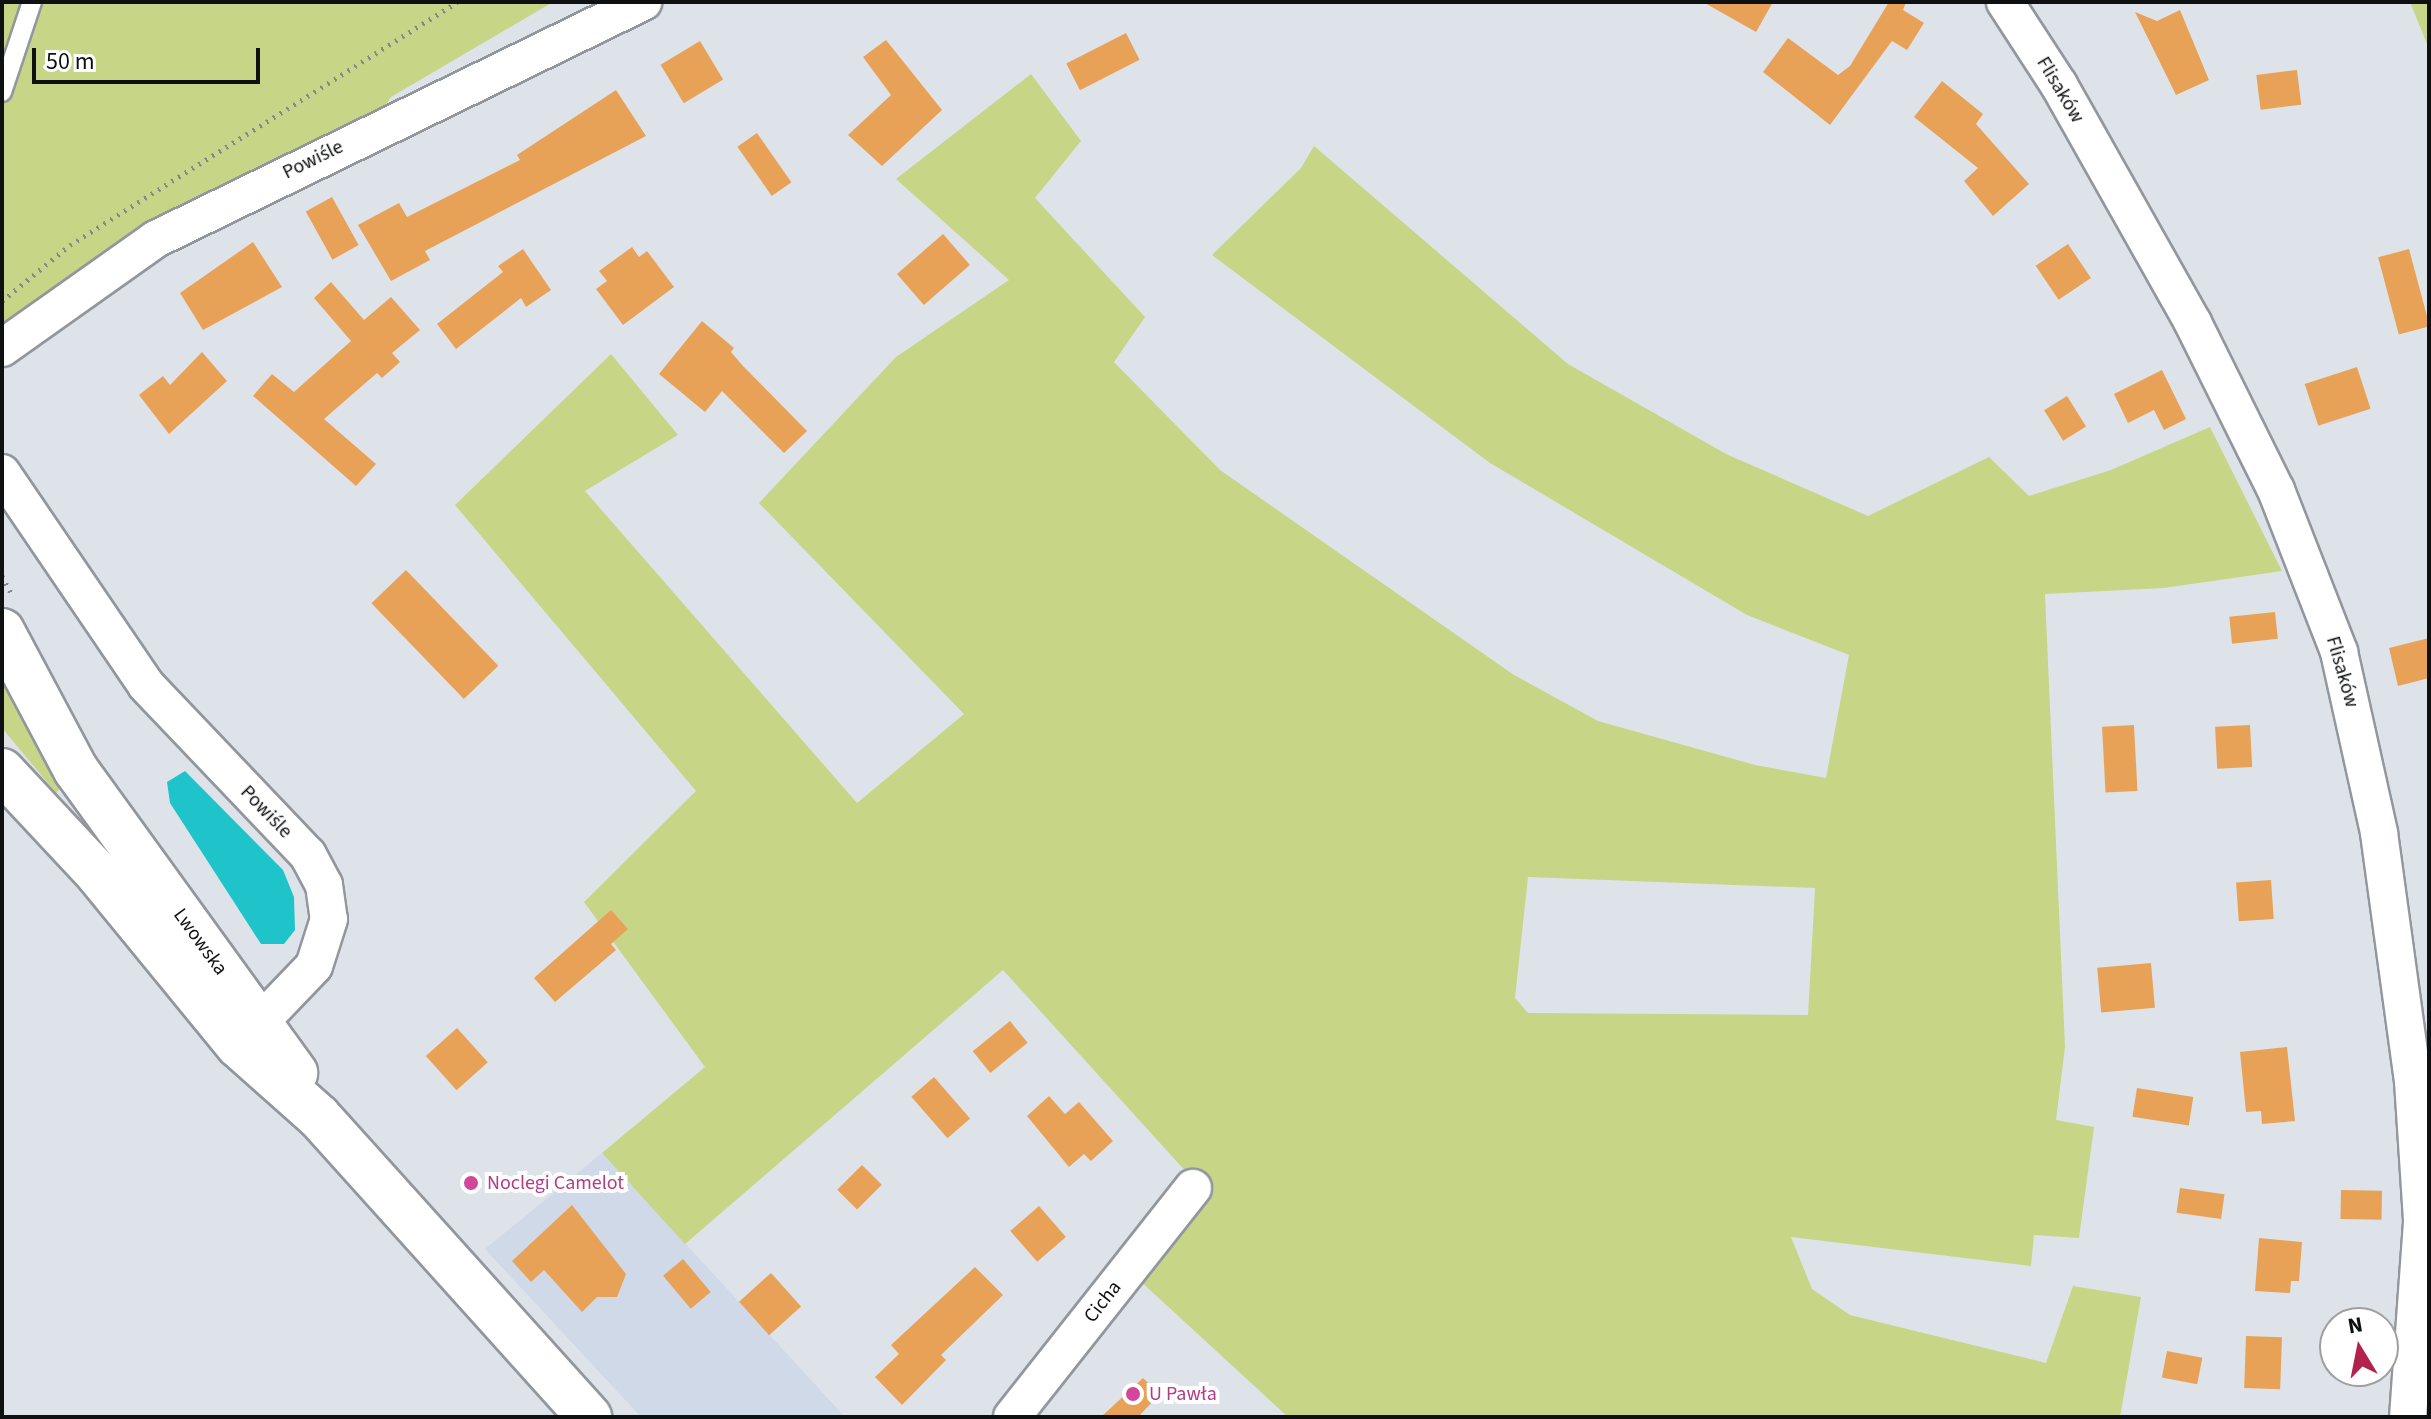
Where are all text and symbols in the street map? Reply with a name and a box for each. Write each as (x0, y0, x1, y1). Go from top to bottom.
scale bar (36, 32, 264, 82)
text: 50 m (46, 44, 95, 79)
street label: Flisaków (2031, 53, 2089, 127)
street label: Powiśle (279, 135, 347, 185)
street label: Flisaków (2320, 634, 2364, 710)
street label: Powiśle (235, 781, 297, 843)
street label: Lwowska (168, 904, 232, 980)
place label: Noclegi Camelot (487, 1171, 624, 1195)
marker: Noclegi Camelot (462, 1174, 480, 1192)
street label: Cicha (1079, 1276, 1127, 1328)
north arrow (2319, 1307, 2399, 1387)
text: N (2345, 1308, 2365, 1342)
place label: U Pawła (1149, 1382, 1217, 1406)
marker: U Pawła (1124, 1385, 1142, 1403)

